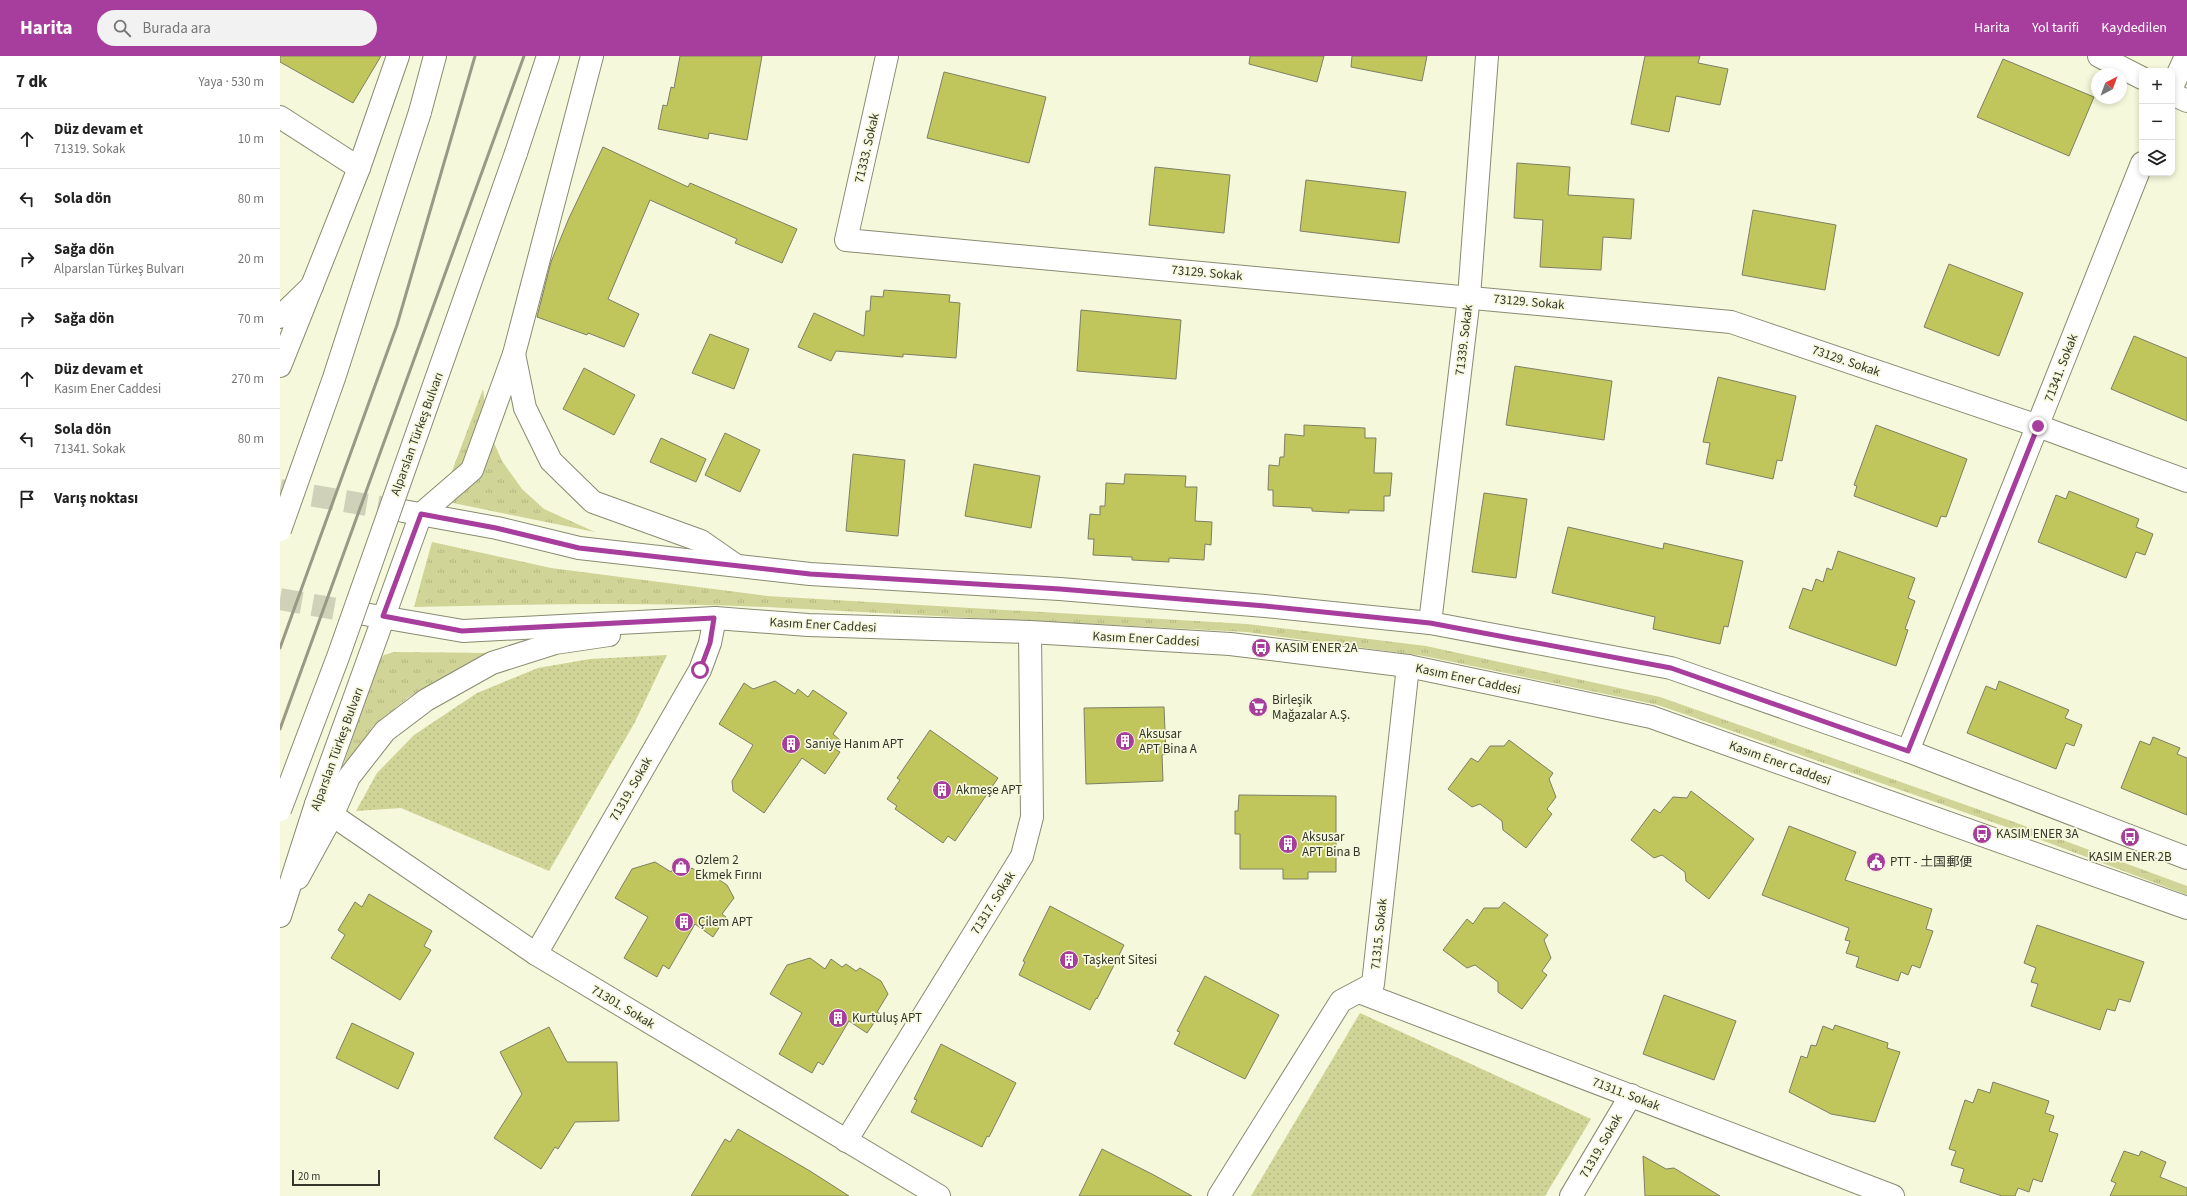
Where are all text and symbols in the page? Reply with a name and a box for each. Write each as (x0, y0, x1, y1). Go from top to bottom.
search box (97, 10, 377, 46)
text: Harita (20, 15, 73, 42)
icon: search (111, 17, 133, 39)
text: Burada ara (143, 18, 211, 39)
text: Harita (1974, 18, 2010, 38)
text: Yol tarifi (2032, 18, 2079, 38)
text: Kaydedilen (2101, 18, 2167, 38)
north arrow (2091, 68, 2127, 104)
map controls (2139, 68, 2175, 176)
button: + (2139, 68, 2175, 104)
text: 7 dk (16, 70, 47, 94)
text: Yaya · 530 m (199, 73, 264, 91)
button: − (2139, 104, 2175, 140)
street label: 71333. Sokak (850, 111, 884, 185)
text: Düz devam et (54, 119, 143, 140)
icon: ahead (16, 128, 38, 150)
text: 10 m (238, 130, 264, 148)
text: 71319. Sokak (54, 140, 125, 158)
button: layers (2139, 140, 2175, 176)
icon: left (16, 188, 38, 210)
text: Sola dön (54, 188, 111, 209)
text: 80 m (238, 190, 264, 208)
text: Sağa dön (54, 239, 114, 260)
icon: right (16, 248, 38, 270)
text: 20 m (238, 250, 264, 268)
text: Alparslan Türkeş Bulvarı (54, 260, 184, 278)
street label: 73129. Sokak (1171, 261, 1244, 285)
street label: 73129. Sokak (1493, 290, 1566, 314)
street label: 71339. Sokak (1451, 303, 1477, 377)
icon: right (16, 308, 38, 330)
text: Sağa dön (54, 308, 114, 329)
text: 70 m (238, 310, 264, 328)
street label: 71341. Sokak (2040, 331, 2082, 405)
street label: 73129. Sokak (1809, 341, 1883, 381)
text: Düz devam et (54, 359, 143, 380)
icon: ahead (16, 368, 38, 390)
text: 270 m (231, 370, 264, 388)
street label: Alparslan Türkeş Bulvarı (386, 370, 448, 498)
text: Kasım Ener Caddesi (54, 380, 161, 398)
route end (2029, 417, 2047, 435)
text: Sola dön (54, 419, 111, 440)
icon: left (16, 428, 38, 450)
text: 80 m (238, 430, 264, 448)
text: 71341. Sokak (54, 440, 125, 458)
icon: arrive (16, 488, 38, 510)
text: Varış noktası (54, 488, 138, 509)
street label: Kasım Ener Caddesi (769, 613, 877, 637)
street label: Kasım Ener Caddesi (1092, 627, 1200, 651)
bus stop icon: KASIM ENER 2A (1250, 637, 1272, 659)
place label: KASIM ENER 2A (1275, 639, 1358, 657)
street label: Kasım Ener Caddesi (1414, 659, 1522, 699)
route start (691, 661, 709, 679)
street label: Alparslan Türkeş Bulvarı (306, 685, 368, 813)
place label: Birleşik Mağazalar A.Ş. (1272, 691, 1350, 724)
supermarket icon: Birleşik Mağazalar A.Ş. (1247, 696, 1269, 718)
place label: Aksusar APT Bina A (1139, 725, 1198, 758)
building icon: Aksusar APT Bina A (1114, 730, 1136, 752)
building icon: Saniye Hanım APT (780, 733, 802, 755)
place label: Saniye Hanım APT (805, 735, 904, 753)
street label: Kasım Ener Caddesi (1727, 736, 1833, 790)
street label: 71319. Sokak (605, 753, 657, 824)
building icon: Akmeşe APT (931, 779, 953, 801)
place label: Akmeşe APT (956, 781, 1022, 799)
bus stop icon: KASIM ENER 3A (1971, 823, 1993, 845)
place label: KASIM ENER 3A (1996, 825, 2079, 843)
bus stop icon: KASIM ENER 2B (2119, 826, 2141, 848)
place label: Aksusar APT Bina B (1302, 828, 1361, 861)
building icon: Aksusar APT Bina B (1277, 833, 1299, 855)
place label: KASIM ENER 2B (2088, 848, 2172, 866)
place label: Ozlem 2 Ekmek Fırını (695, 851, 762, 884)
public building icon: PTT - 土国郵便 (1865, 851, 1887, 873)
place label: PTT - 土国郵便 (1890, 853, 1972, 871)
shop icon: Ozlem 2 Ekmek Fırını (670, 856, 692, 878)
street label: 71317. Sokak (966, 867, 1020, 938)
street label: 71315. Sokak (1366, 897, 1392, 970)
building icon: Çilem APT (673, 911, 695, 933)
place label: Çilem APT (698, 913, 753, 931)
building icon: Taşkent Sitesi (1058, 949, 1080, 971)
place label: Taşkent Sitesi (1083, 951, 1157, 969)
street label: 71301. Sokak (588, 981, 659, 1033)
building icon: Kurtuluş APT (827, 1007, 849, 1029)
place label: Kurtuluş APT (852, 1009, 922, 1027)
street label: 71311. Sokak (1589, 1073, 1663, 1115)
street label: 71319. Sokak (1575, 1110, 1627, 1181)
scale bar (292, 1168, 380, 1187)
text: 20 m (298, 1169, 320, 1184)

